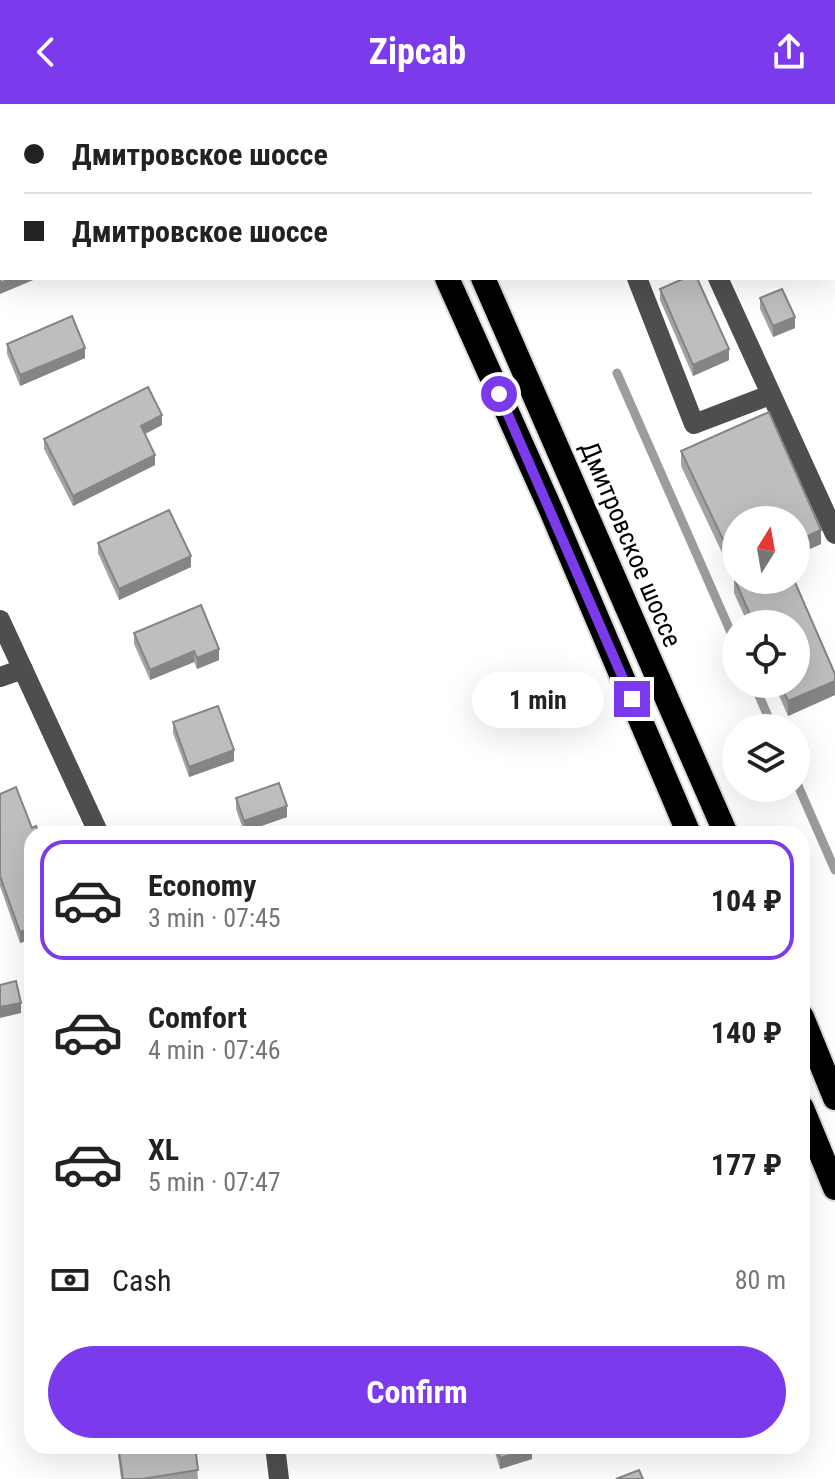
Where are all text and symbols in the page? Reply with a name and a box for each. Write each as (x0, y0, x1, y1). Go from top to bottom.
icon: back (24, 30, 68, 74)
icon: share (767, 30, 811, 74)
text: Zipcab (369, 31, 466, 73)
text: Дмитровское шоссе (72, 137, 328, 172)
text: Дмитровское шоссе (72, 214, 328, 249)
route start (481, 376, 517, 412)
street label: Дмитровское шоссе (574, 437, 688, 651)
north arrow (722, 506, 810, 594)
map controls (722, 506, 810, 802)
button: locate (722, 610, 810, 698)
callout: 1 min (472, 671, 604, 727)
route end (614, 681, 650, 717)
text: 1 min (509, 685, 567, 715)
button: layers (722, 714, 810, 802)
icon: car (52, 864, 124, 936)
text: Economy (148, 868, 256, 903)
text: 104 ₽ (711, 883, 782, 918)
text: 3 min · 07:45 (148, 903, 281, 933)
icon: car (52, 996, 124, 1068)
text: Comfort (148, 1000, 247, 1035)
text: 140 ₽ (711, 1015, 782, 1050)
text: 4 min · 07:46 (148, 1035, 281, 1065)
icon: car (52, 1128, 124, 1200)
text: XL (148, 1132, 179, 1167)
text: 177 ₽ (711, 1147, 782, 1182)
text: 5 min · 07:47 (148, 1167, 281, 1197)
icon: cash (48, 1258, 92, 1302)
text: Cash (112, 1263, 172, 1298)
text: 80 m (735, 1265, 786, 1295)
button: Confirm (48, 1346, 786, 1438)

